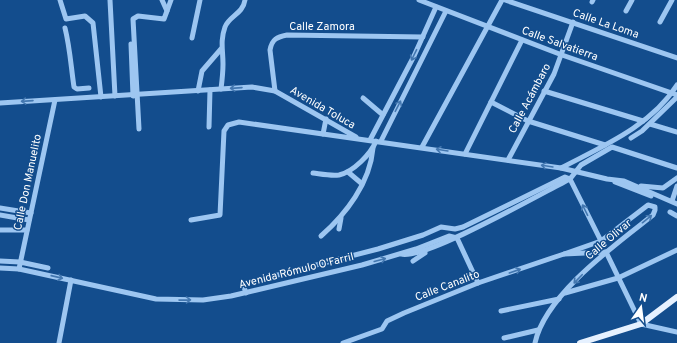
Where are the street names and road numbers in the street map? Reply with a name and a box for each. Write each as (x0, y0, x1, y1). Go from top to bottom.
street label: Calle La Loma (571, 6, 641, 42)
street label: Calle Zamora (289, 20, 355, 34)
street label: Calle Salvatierra (520, 24, 600, 64)
street label: Calle Acámbaro (506, 61, 554, 136)
street label: Avenida Toluca (287, 83, 358, 132)
street label: Calle Don Manuelito (11, 133, 45, 232)
street label: Calle Olivar (583, 216, 635, 263)
street label: Avenida Rómulo O'Farril (237, 250, 355, 292)
street label: Calle Canalito (413, 267, 482, 305)

